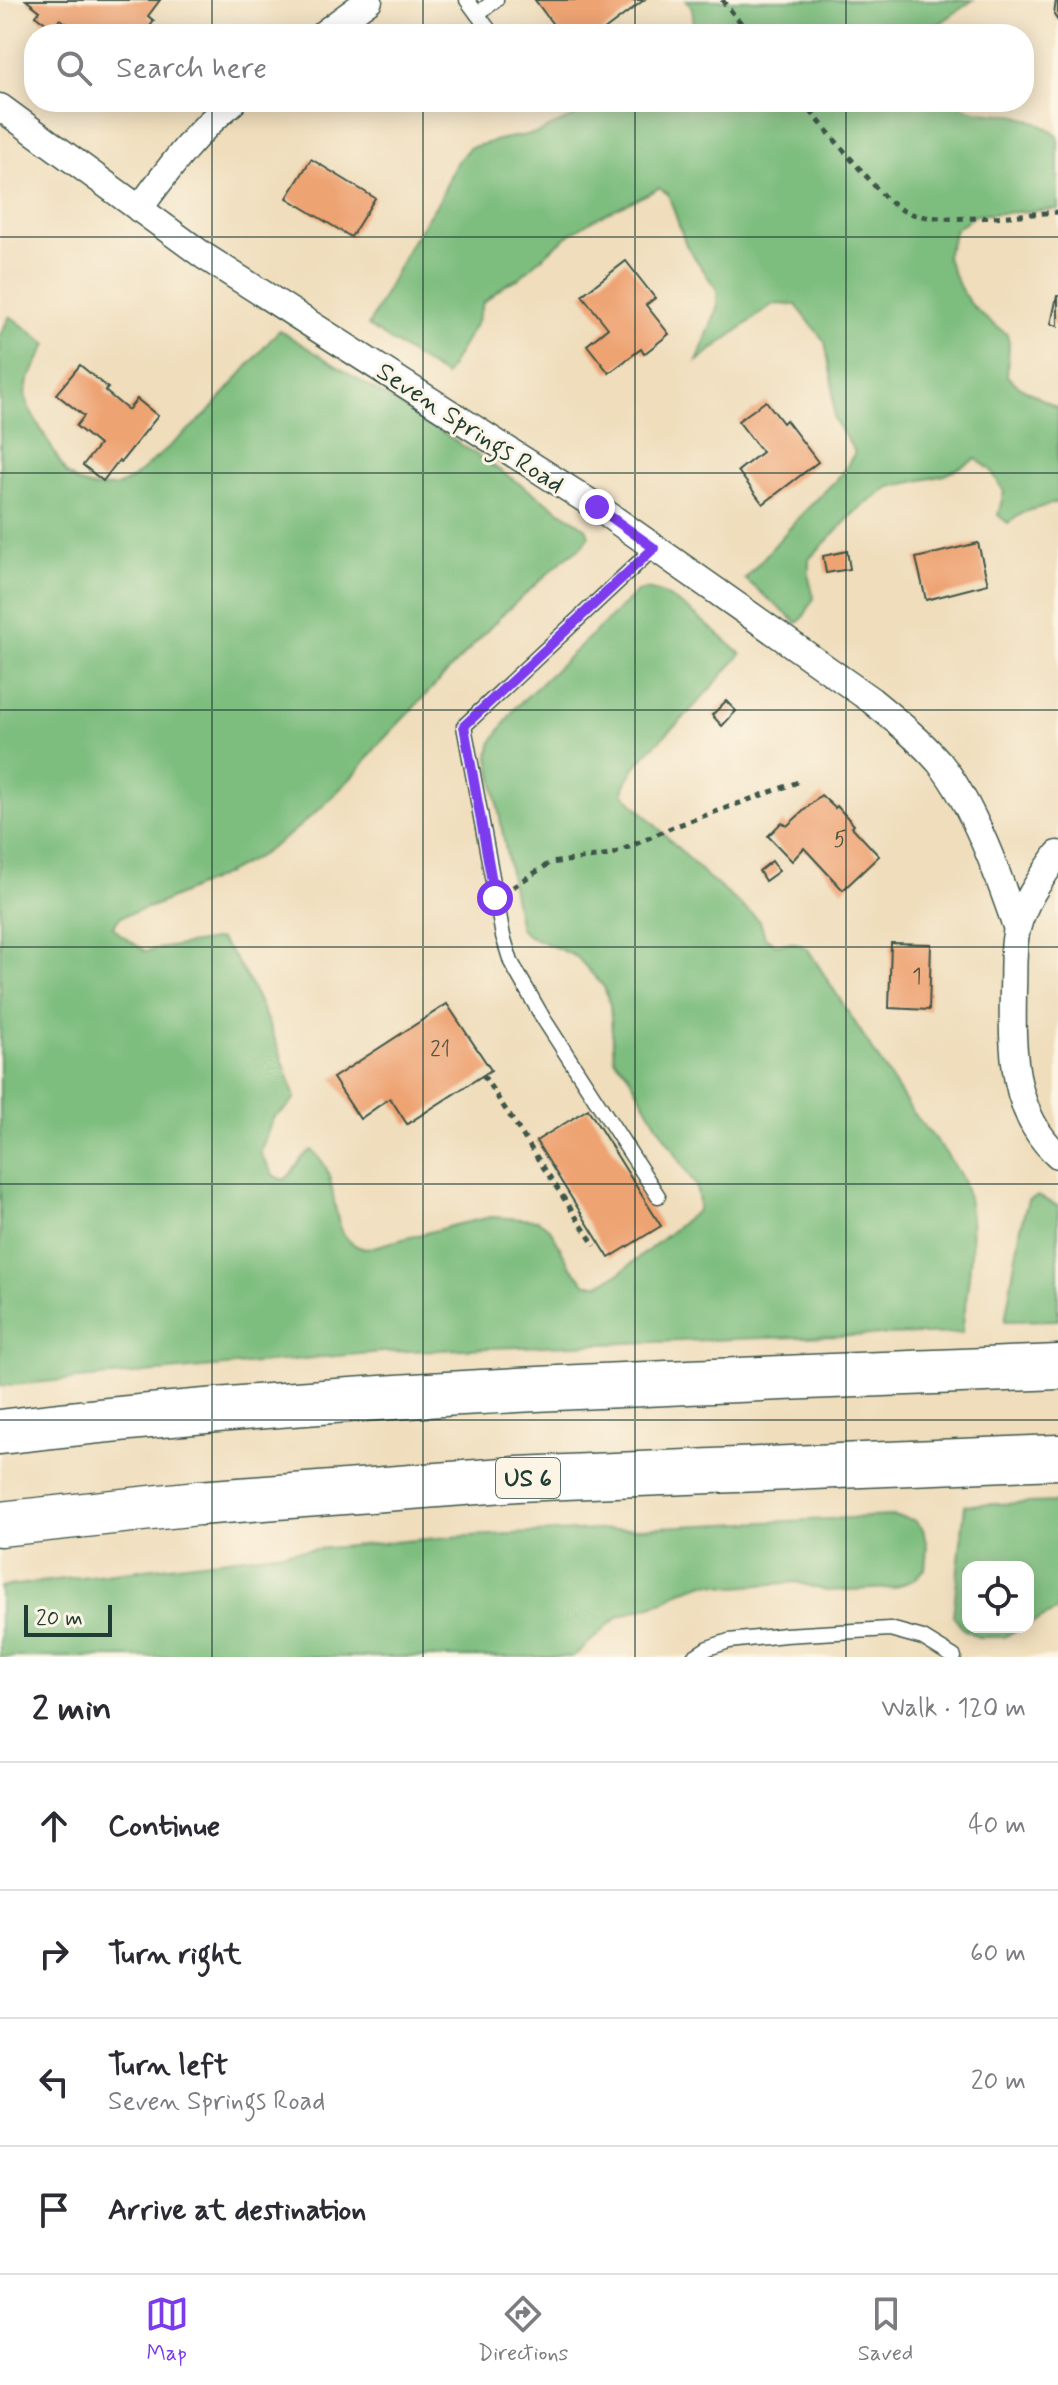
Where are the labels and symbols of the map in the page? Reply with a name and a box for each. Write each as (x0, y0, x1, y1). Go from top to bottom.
street label: Seven Springs Road (368, 355, 570, 505)
route end (579, 489, 615, 525)
house number: 5 (833, 826, 847, 854)
route start (477, 880, 513, 916)
house number: 1 (912, 963, 922, 991)
house number: 21 (430, 1036, 450, 1064)
road number: US 6 (496, 1458, 560, 1498)
scale bar (24, 1601, 112, 1637)

